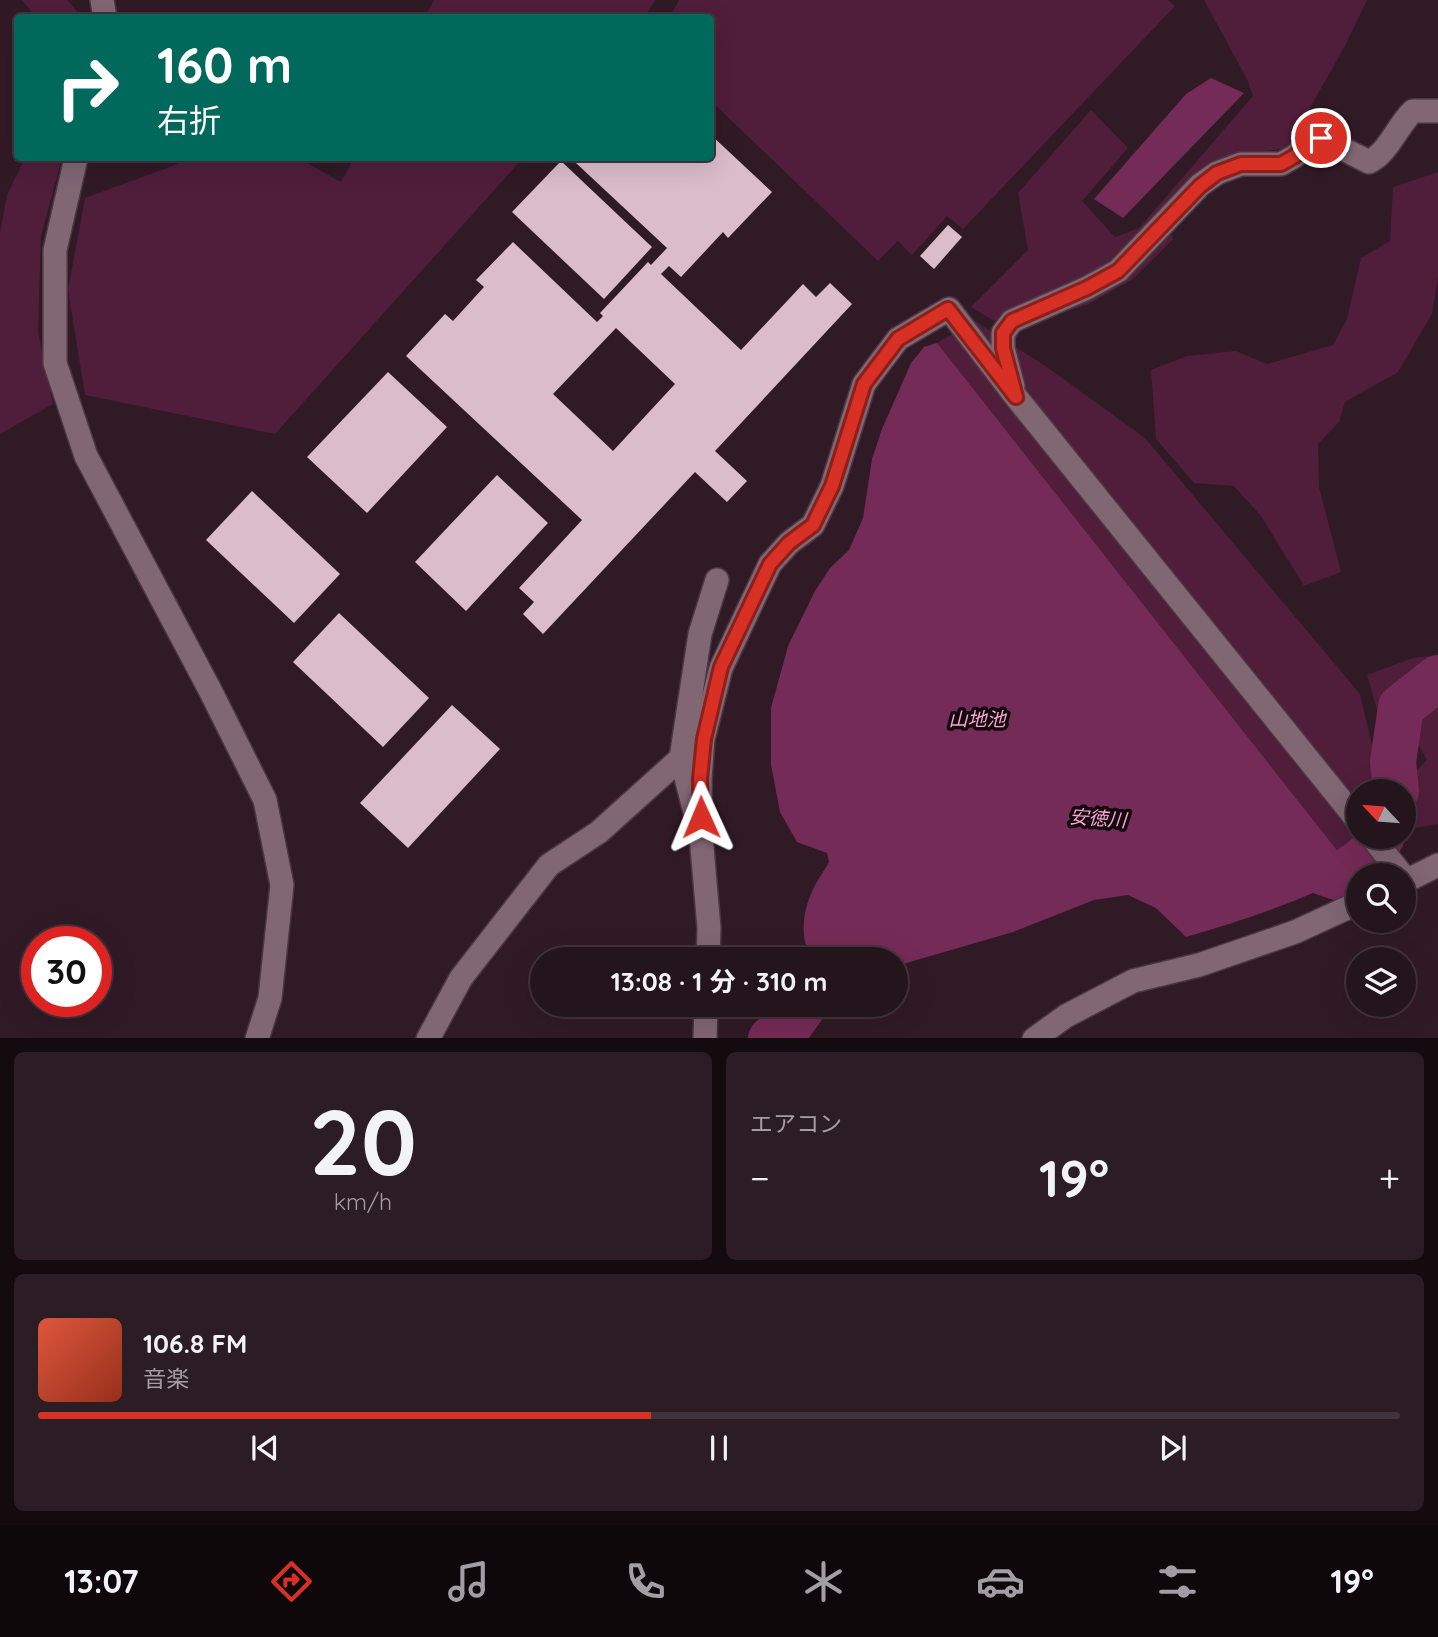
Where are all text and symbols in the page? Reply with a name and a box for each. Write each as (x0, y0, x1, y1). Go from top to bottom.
text: 160 m (157, 34, 292, 95)
icon: right (42, 42, 133, 133)
text: 右折 (157, 100, 221, 140)
pin (1291, 108, 1351, 168)
icon: arrive (1302, 119, 1340, 157)
water label: 山地池 (948, 707, 1007, 731)
north arrow (1346, 779, 1416, 849)
map controls (1346, 779, 1416, 1017)
position arrow (664, 780, 738, 854)
water label: 安徳川 (1069, 804, 1129, 832)
button: search (1346, 863, 1416, 933)
speed limit sign: 30 (21, 926, 112, 1017)
button: layers (1346, 947, 1416, 1017)
text: 13:08 · 1 分 · 310 m (611, 965, 827, 998)
text: 20 (309, 1084, 417, 1198)
text: エアコン (750, 1109, 842, 1138)
text: 19° (1039, 1145, 1109, 1210)
text: − (750, 1154, 770, 1202)
text: + (1379, 1154, 1400, 1202)
text: km/h (334, 1187, 392, 1216)
text: 106.8 FM (143, 1327, 247, 1360)
text: 音楽 (143, 1364, 189, 1393)
icon: previous (246, 1429, 284, 1467)
icon: pause (700, 1429, 738, 1467)
icon: next (1154, 1429, 1192, 1467)
icon: directions (267, 1557, 316, 1606)
icon: music (444, 1557, 493, 1606)
icon: phone (621, 1557, 670, 1606)
icon: climate (799, 1557, 848, 1606)
icon: car (976, 1557, 1025, 1606)
icon: filters (1153, 1557, 1202, 1606)
text: 13:07 (64, 1561, 138, 1601)
text: 19° (1331, 1561, 1374, 1601)

